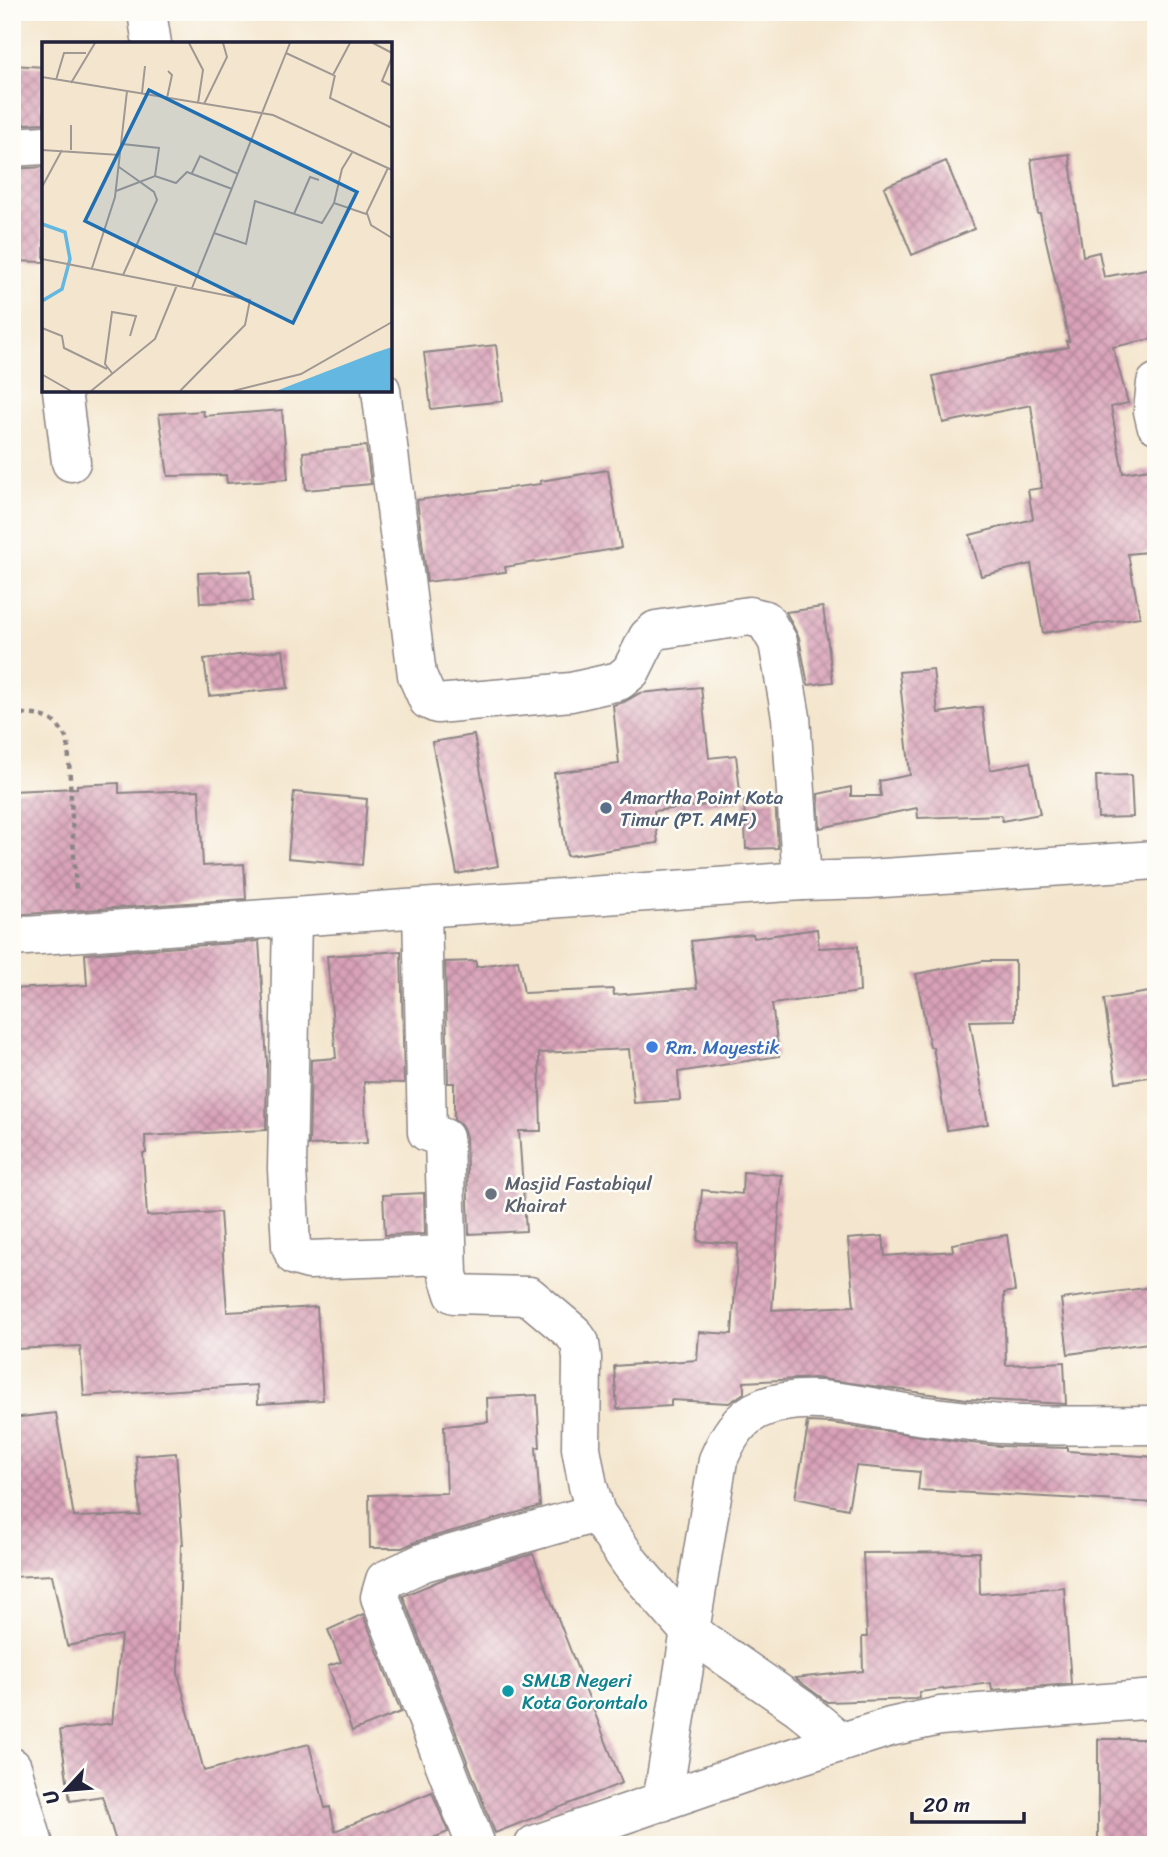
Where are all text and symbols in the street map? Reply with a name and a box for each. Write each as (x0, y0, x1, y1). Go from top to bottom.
inset map (42, 42, 392, 392)
place label: Amartha Point Kota Timur (PT. AMF) (619, 781, 784, 836)
marker: Amartha Point Kota Timur (PT. AMF) (598, 800, 614, 816)
place label: Rm. Mayestik (666, 1031, 780, 1064)
marker: Rm. Mayestik (644, 1039, 660, 1055)
place label: Masjid Fastabiqul Khairat (505, 1167, 652, 1222)
marker: Masjid Fastabiqul Khairat (483, 1186, 499, 1202)
place label: SMLB Negeri Kota Gorontalo (522, 1664, 648, 1719)
marker: SMLB Negeri Kota Gorontalo (500, 1683, 516, 1699)
north arrow (32, 1756, 102, 1826)
scale bar (912, 1780, 1024, 1824)
text: U (33, 1783, 69, 1810)
text: 20 m (923, 1786, 970, 1824)

